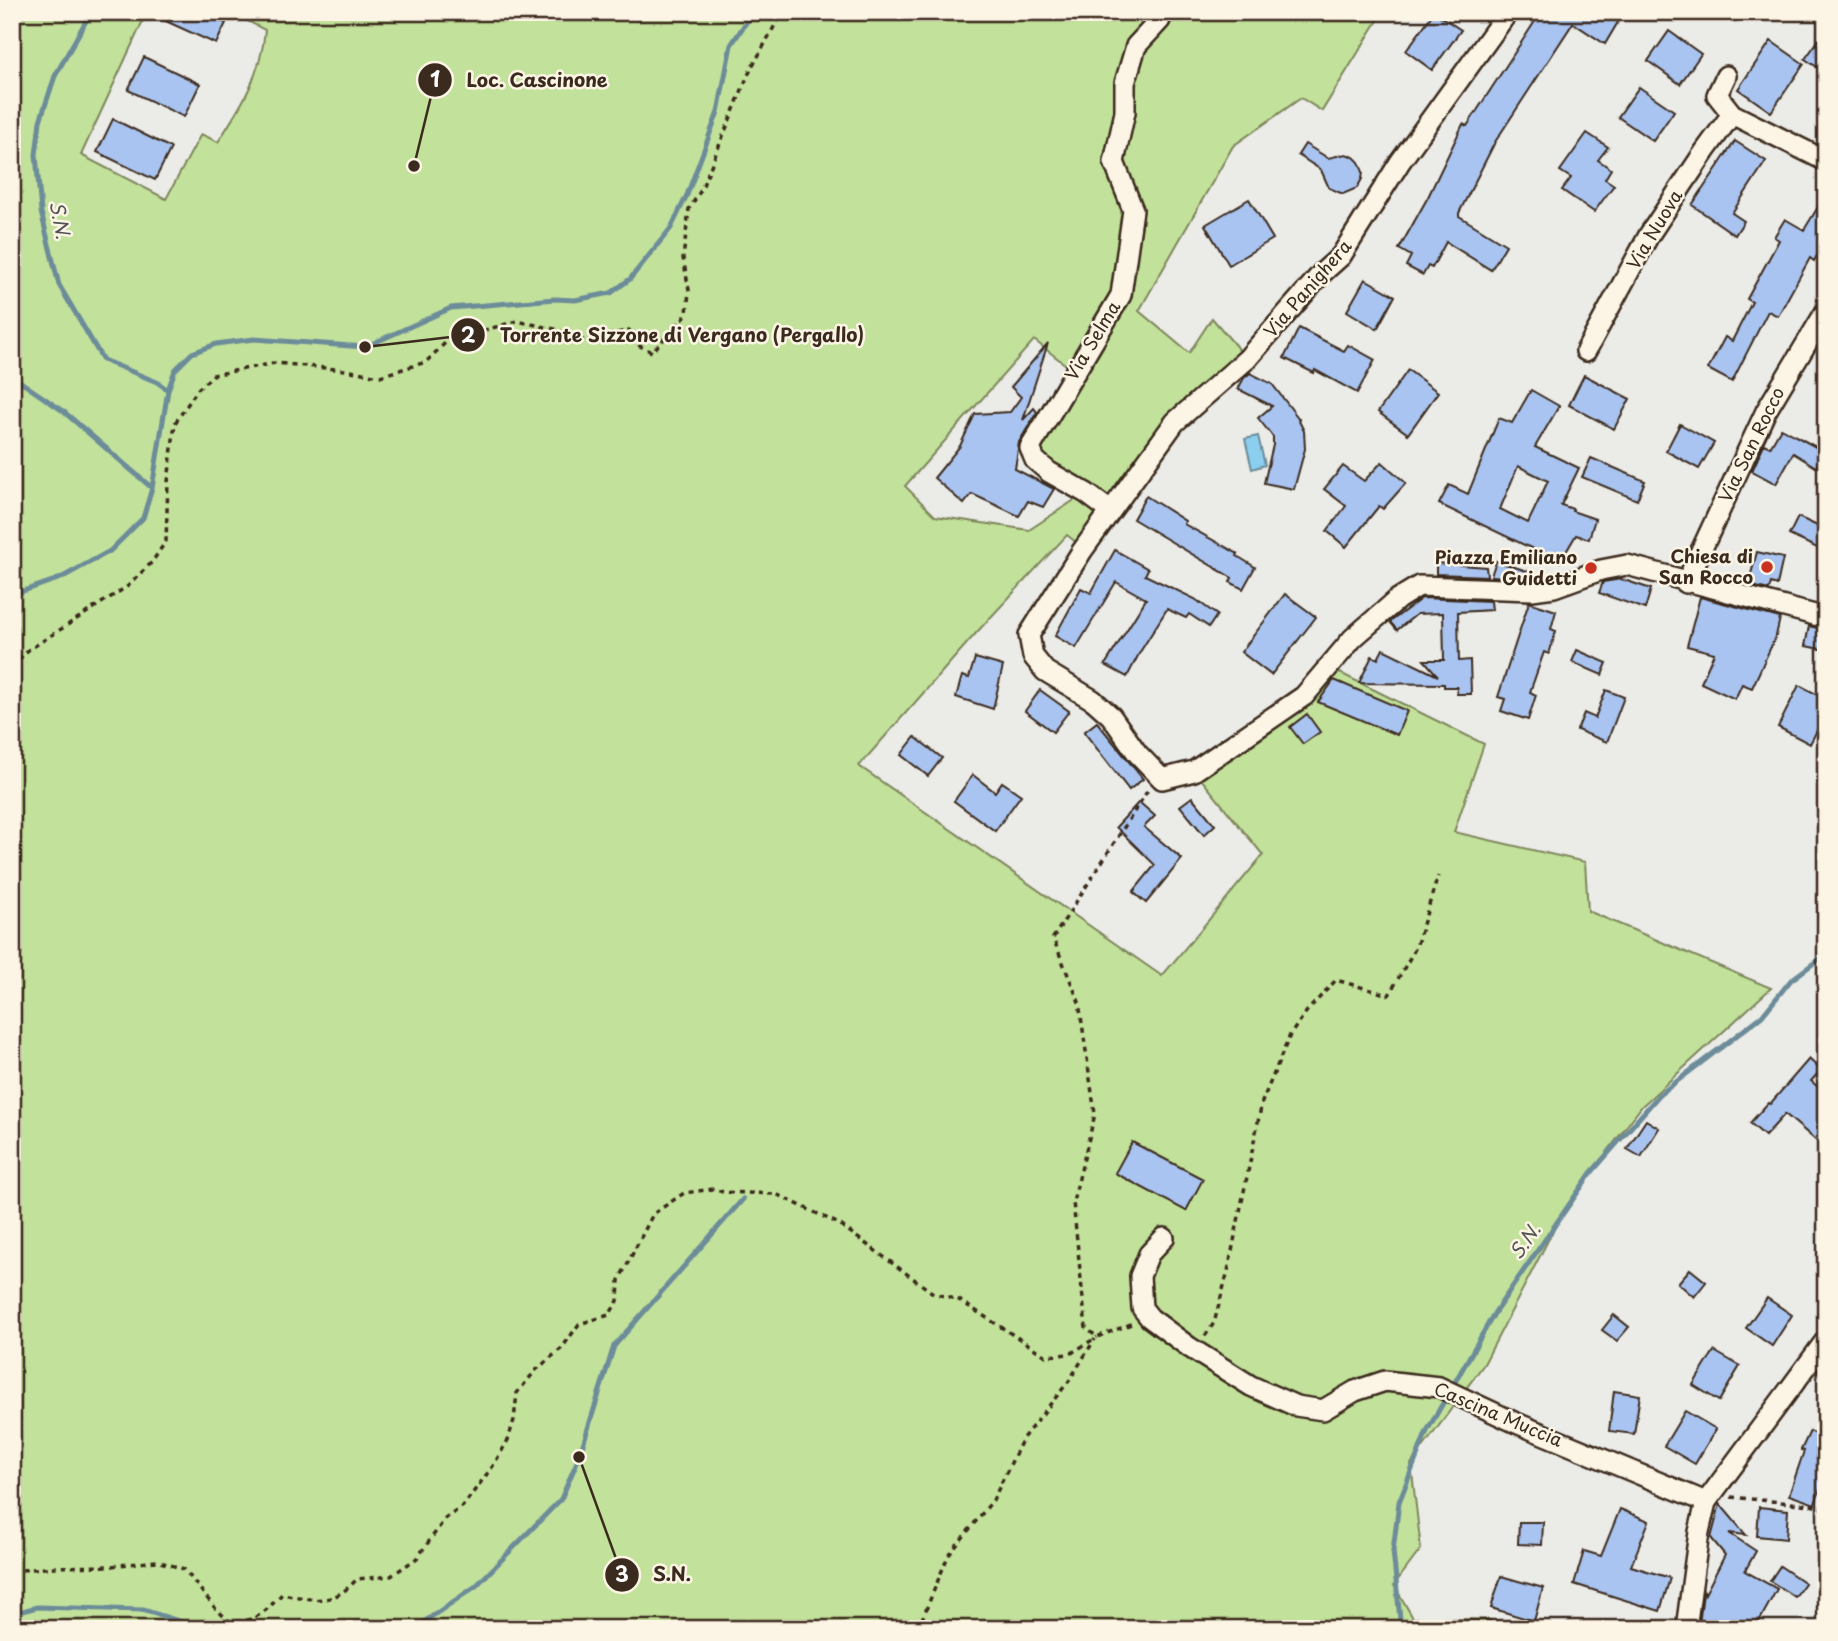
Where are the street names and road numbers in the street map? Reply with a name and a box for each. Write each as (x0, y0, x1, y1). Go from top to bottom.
street label: Via Nuova (1619, 184, 1688, 274)
street label: Via Panighera (1257, 233, 1357, 343)
street label: Via Selma (1057, 295, 1127, 385)
street label: Via San Rocco (1711, 382, 1790, 507)
street label: Cascina Muccia (1430, 1374, 1567, 1453)

